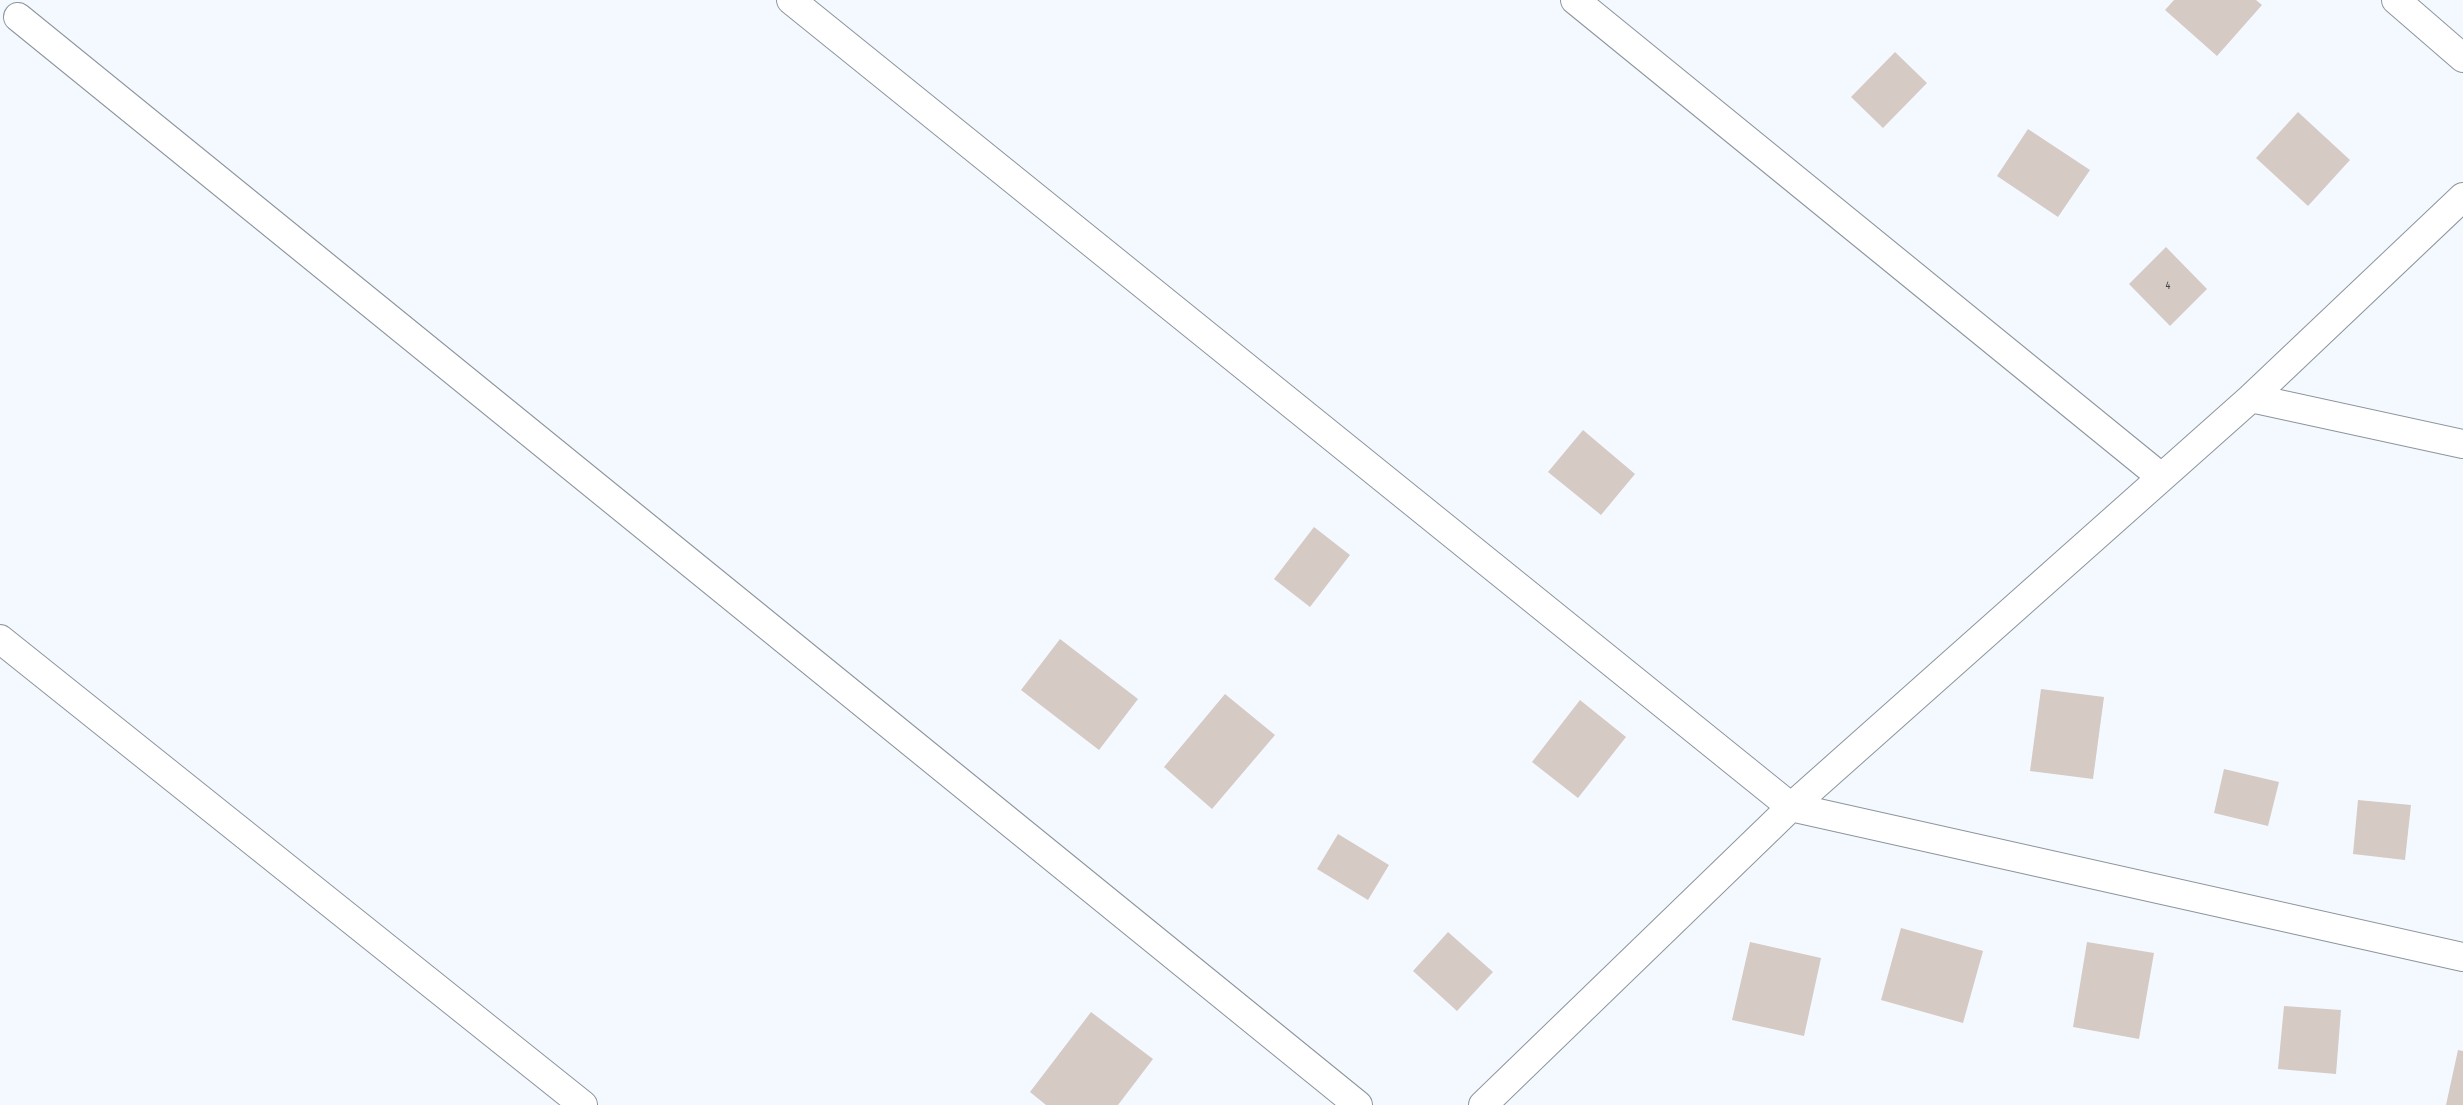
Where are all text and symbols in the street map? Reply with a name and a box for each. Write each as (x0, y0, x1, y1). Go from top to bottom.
house number: 4 (2166, 280, 2170, 292)

